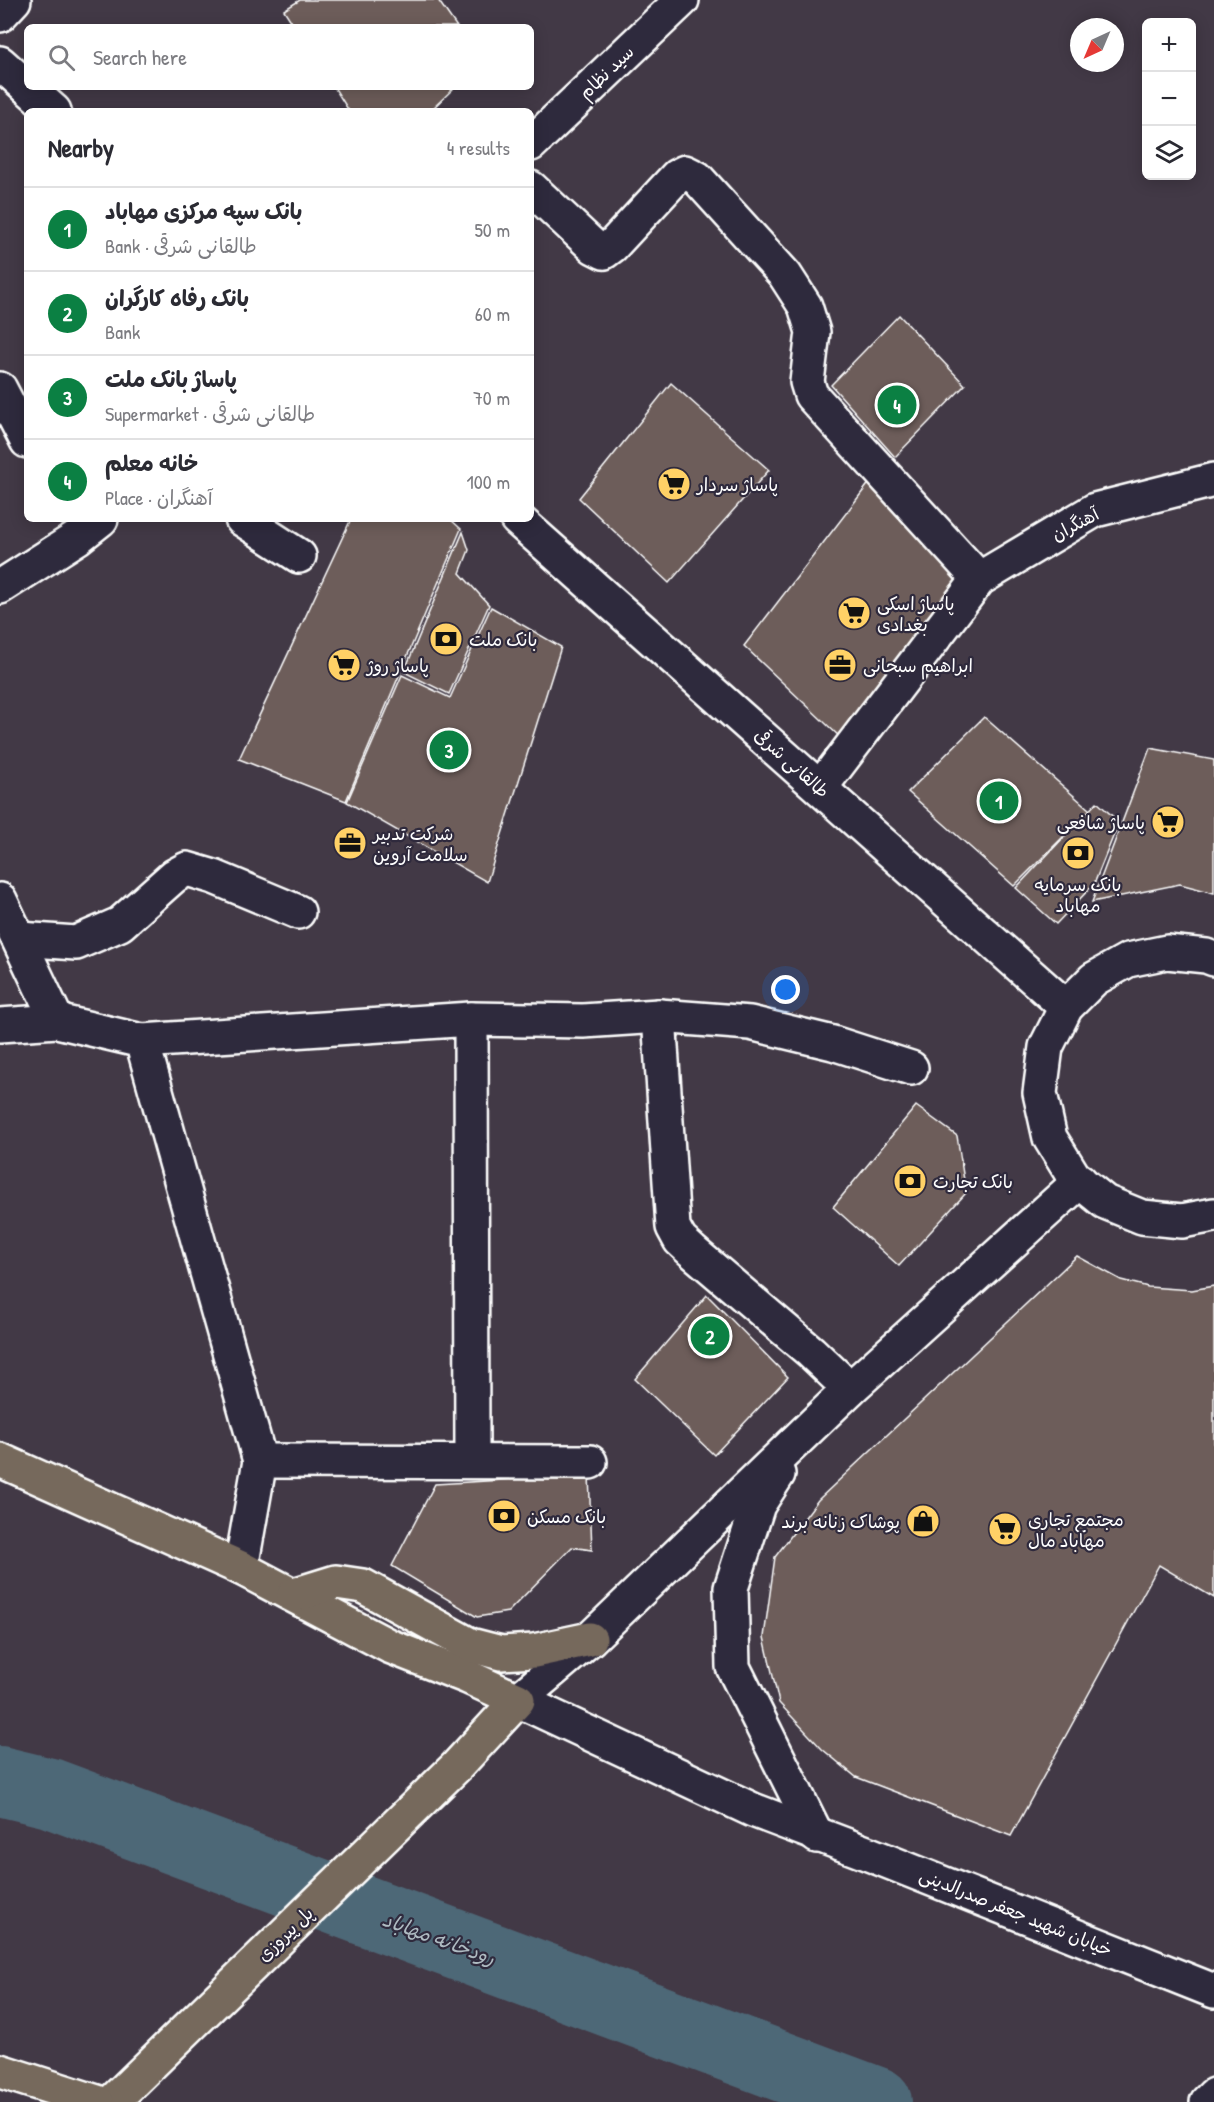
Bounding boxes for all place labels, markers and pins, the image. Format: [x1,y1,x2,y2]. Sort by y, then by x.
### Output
pin: 4 [878,382,916,428]
supermarket icon: پاساژ سردار [656,466,692,502]
place label: پاساژ سردار [695,472,778,497]
place label: پاساژ اسکی بغدادی [877,591,955,637]
supermarket icon: پاساژ اسکی بغدادی [836,595,872,631]
bank icon: بانک ملت [428,621,464,657]
place label: بانک ملت [469,627,538,652]
supermarket icon: پاساژ روژ [326,647,362,683]
office icon: ابراهیم سبحانی [822,647,858,683]
place label: پاساژ روژ [365,653,429,678]
place label: ابراهیم سبحانی [863,653,973,680]
pin: 3 [430,728,468,772]
pin: 1 [980,778,1018,824]
supermarket icon: پاساژ شافعی [1150,804,1186,840]
place label: پاساژ شافعی [1057,810,1145,835]
place label: شرکت تدبیر سلامت آروین [371,821,468,867]
office icon: شرکت تدبیر سلامت آروین [332,825,368,861]
bank icon: بانک سرمایه مهاباد [1060,835,1096,871]
place label: بانک سرمایه مهاباد [1034,872,1122,918]
bank icon: بانک تجارت [892,1163,928,1199]
place label: بانک تجارت [933,1169,1013,1194]
pin: 2 [690,1314,730,1358]
bank icon: بانک مسکن [486,1498,522,1534]
shop icon: پوشاک زنانه برند [905,1503,941,1539]
place label: بانک مسکن [527,1504,606,1529]
place label: مجتمع تجاری مهاباد مال [1028,1507,1124,1553]
place label: پوشاک زنانه برند [781,1509,900,1534]
supermarket icon: مجتمع تجاری مهاباد مال [987,1511,1023,1547]

